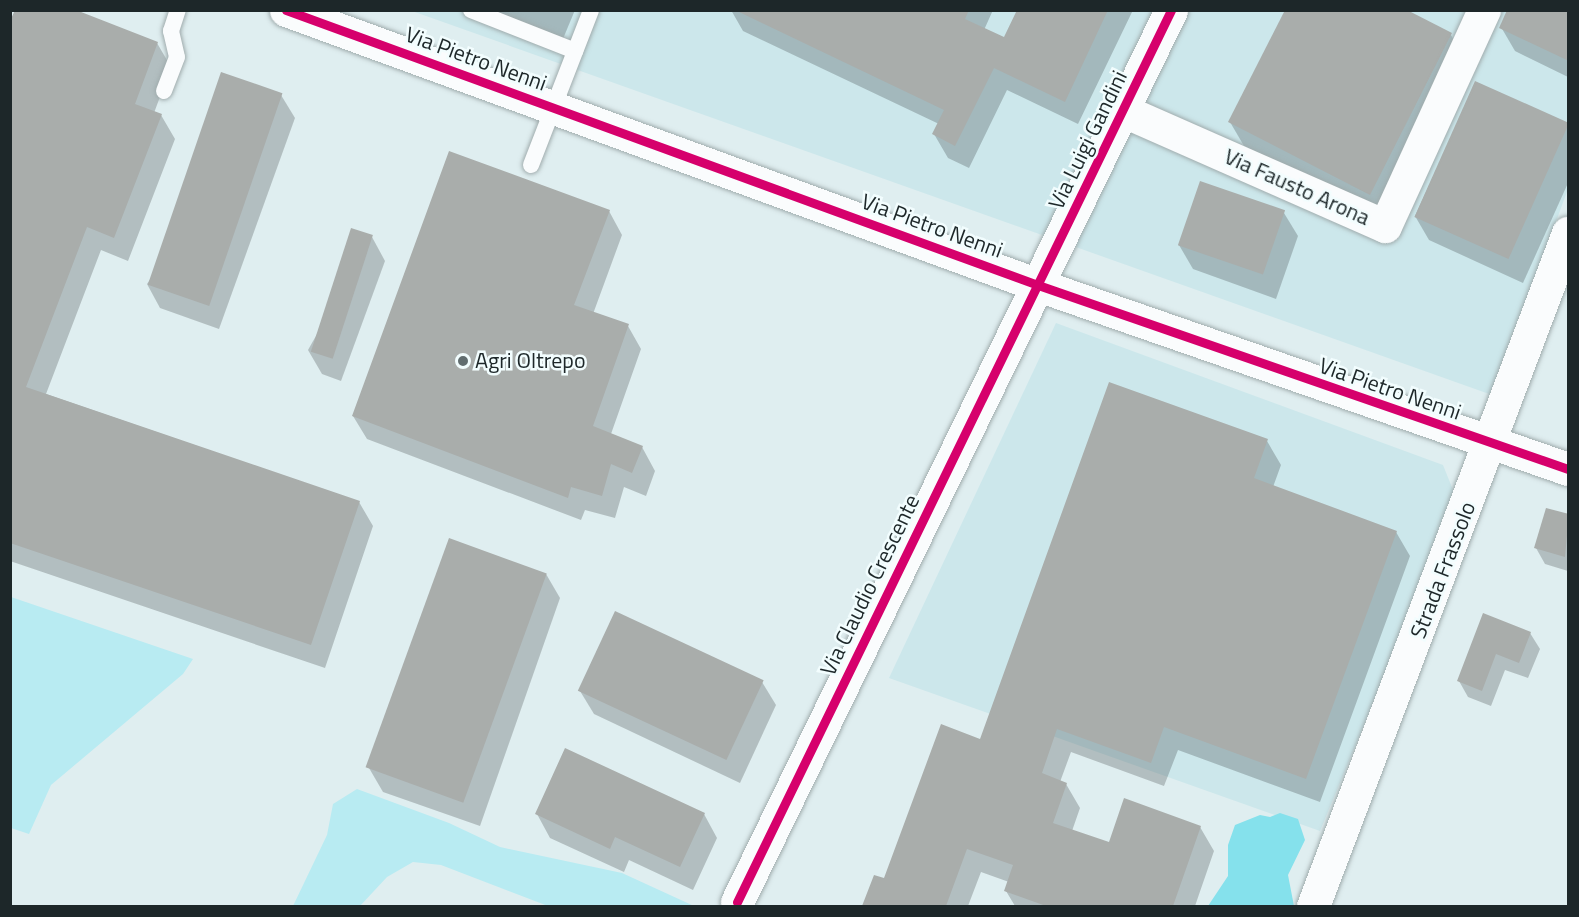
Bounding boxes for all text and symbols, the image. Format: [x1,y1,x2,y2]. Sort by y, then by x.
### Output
street label: Via Pietro Nenni [402,21,550,97]
street label: Via Luigi Gandini [1043,66,1133,214]
street label: Via Fausto Arona [1220,143,1374,231]
street label: Via Pietro Nenni [858,188,1006,264]
place label: Agri Oltrepo [475,348,586,374]
street label: Via Pietro Nenni [1316,352,1464,426]
marker: Agri Oltrepo [456,354,470,368]
street label: Via Claudio Crescente [815,490,925,680]
street label: Strada Frassolo [1405,498,1481,642]

